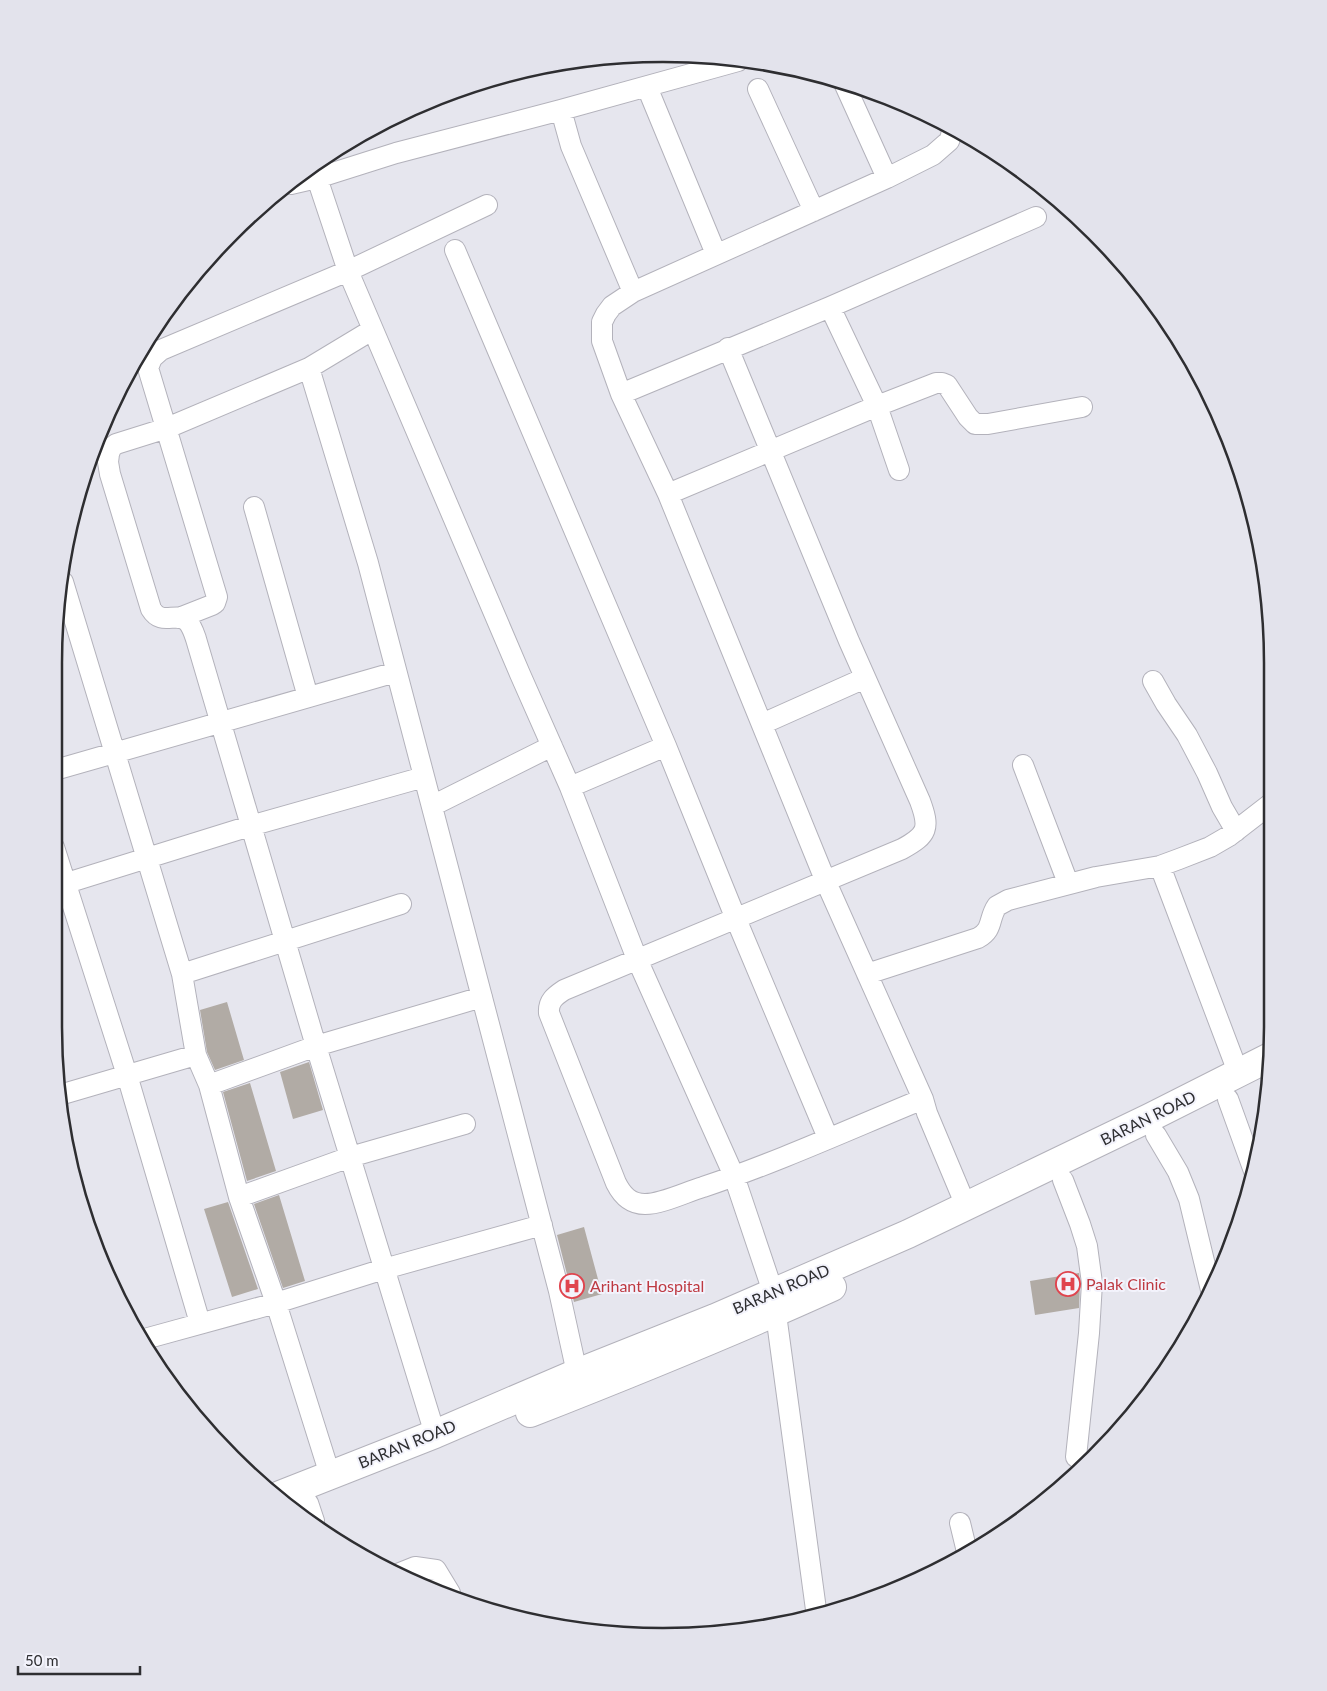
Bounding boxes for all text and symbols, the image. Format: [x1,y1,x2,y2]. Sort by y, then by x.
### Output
street label: BARAN ROAD [1097,1086,1199,1149]
street label: BARAN ROAD [729,1260,832,1318]
hospital icon: Palak Clinic [1055,1271,1081,1297]
hospital icon: Arihant Hospital [559,1273,585,1299]
place label: Palak Clinic [1086,1274,1166,1293]
place label: Arihant Hospital [590,1276,704,1295]
street label: BARAN ROAD [355,1415,458,1472]
scale bar [18,1644,140,1676]
text: 50 m [25,1651,59,1669]

